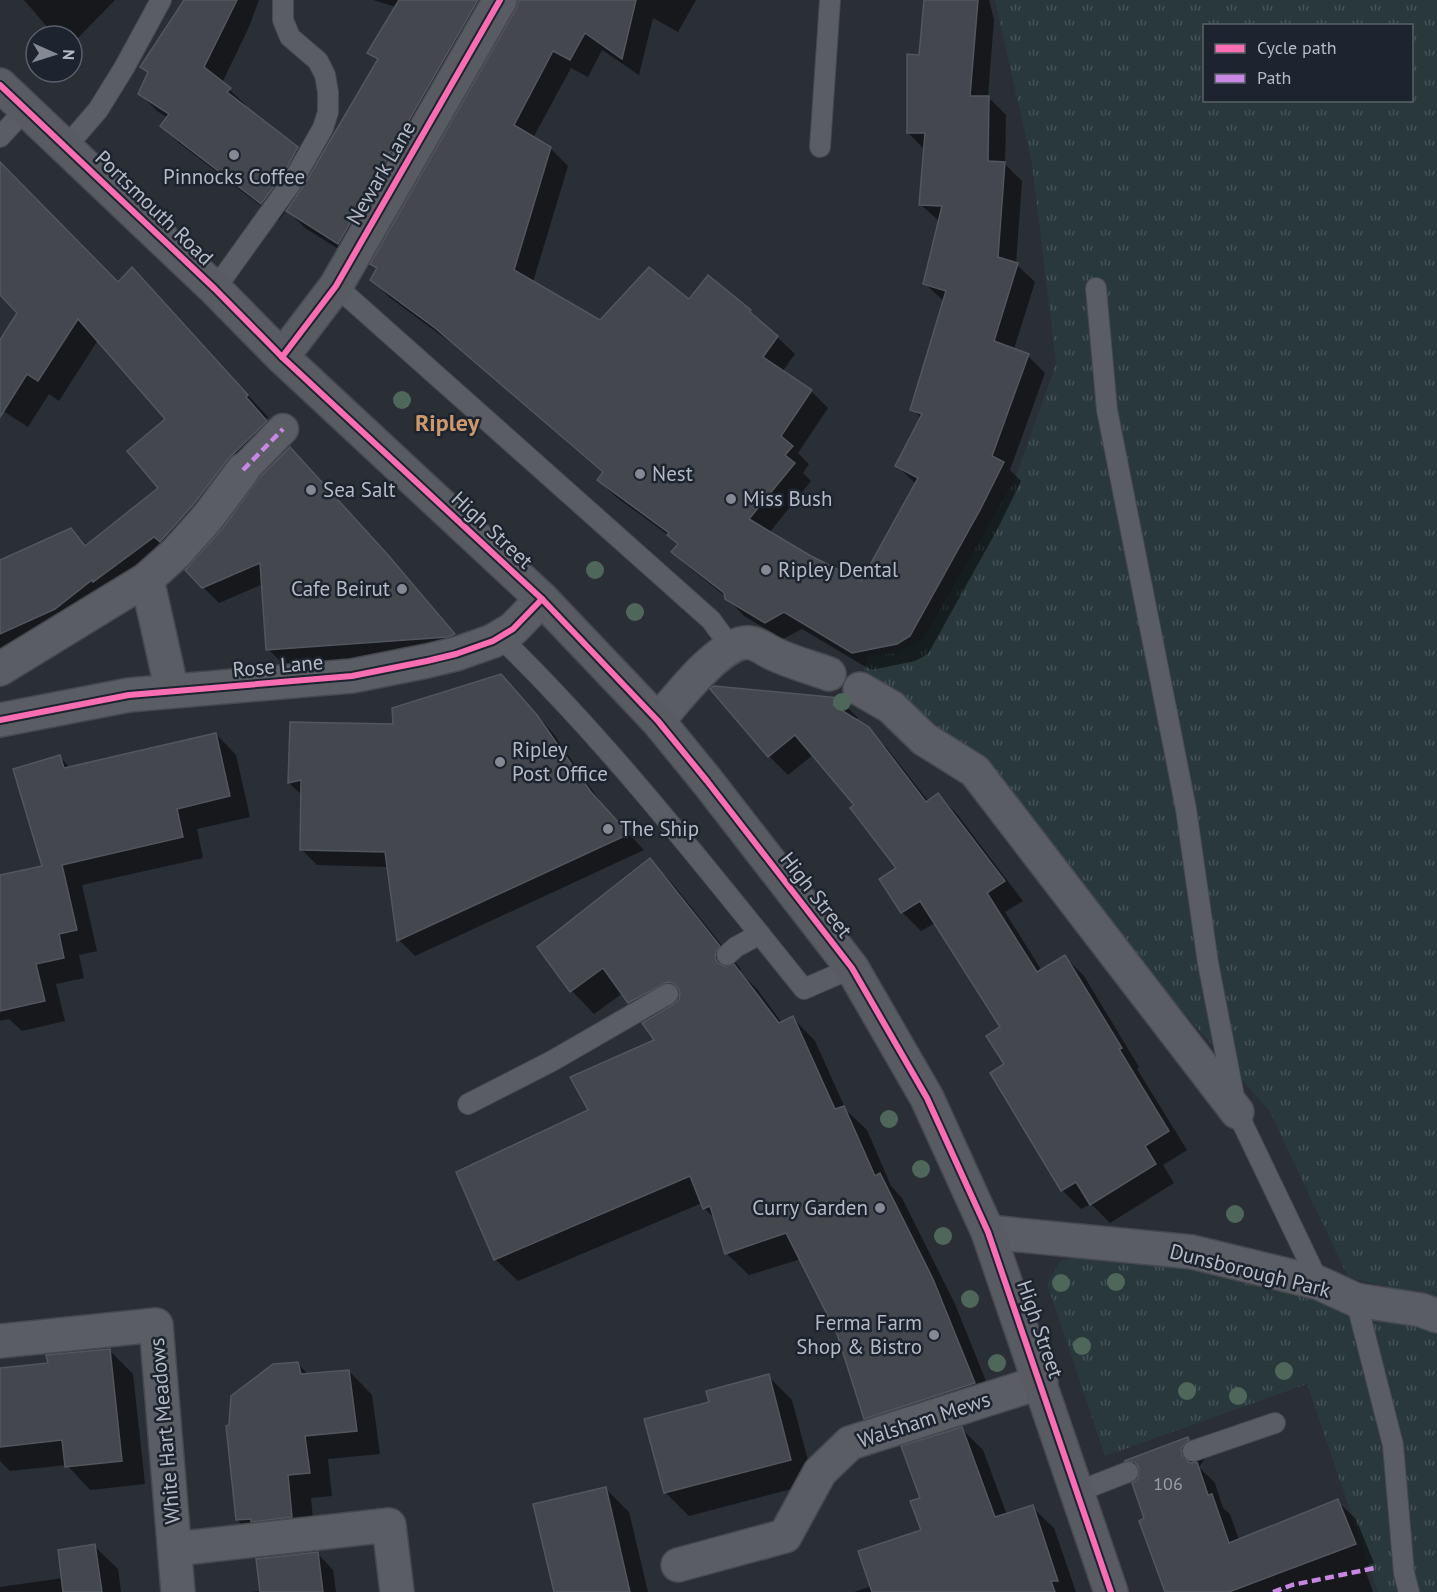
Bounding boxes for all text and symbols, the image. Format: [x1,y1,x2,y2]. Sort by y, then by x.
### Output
north arrow [24,24,84,84]
legend [1203,24,1413,102]
text: Cycle path [1257,36,1337,59]
text: N [59,49,79,61]
text: Path [1257,66,1291,89]
street label: Newark Lane [340,116,421,230]
street label: Portsmouth Road [89,144,219,271]
marker: Pinnocks Coffee [227,148,241,162]
place label: Pinnocks Coffee [163,163,305,190]
district label: Ripley [415,407,480,438]
place label: Nest [652,460,693,487]
marker: Nest [633,467,647,481]
place label: Sea Salt [323,476,396,503]
marker: Sea Salt [304,483,318,497]
street label: High Street [446,485,539,574]
place label: Miss Bush [743,485,832,512]
marker: Miss Bush [724,492,738,506]
place label: Ripley Dental [778,556,898,583]
marker: Ripley Dental [759,563,773,577]
place label: Cafe Beirut [291,575,390,602]
marker: Cafe Beirut [395,582,409,596]
street label: Rose Lane [232,648,324,683]
place label: Ripley Post Office [512,736,608,787]
marker: Ripley Post Office [493,755,507,769]
place label: The Ship [620,815,699,842]
marker: The Ship [601,822,615,836]
street label: High Street [774,846,858,943]
place label: Curry Garden [752,1194,868,1221]
marker: Curry Garden [873,1201,887,1215]
street label: Dunsborough Park [1167,1237,1333,1304]
street label: High Street [1011,1276,1070,1381]
place label: Ferma Farm Shop & Bistro [796,1309,922,1360]
marker: Ferma Farm Shop & Bistro [927,1328,941,1342]
street label: White Hart Meadows [143,1337,186,1525]
street label: Walsham Mews [854,1385,994,1454]
house number: 106 [1153,1472,1183,1495]

